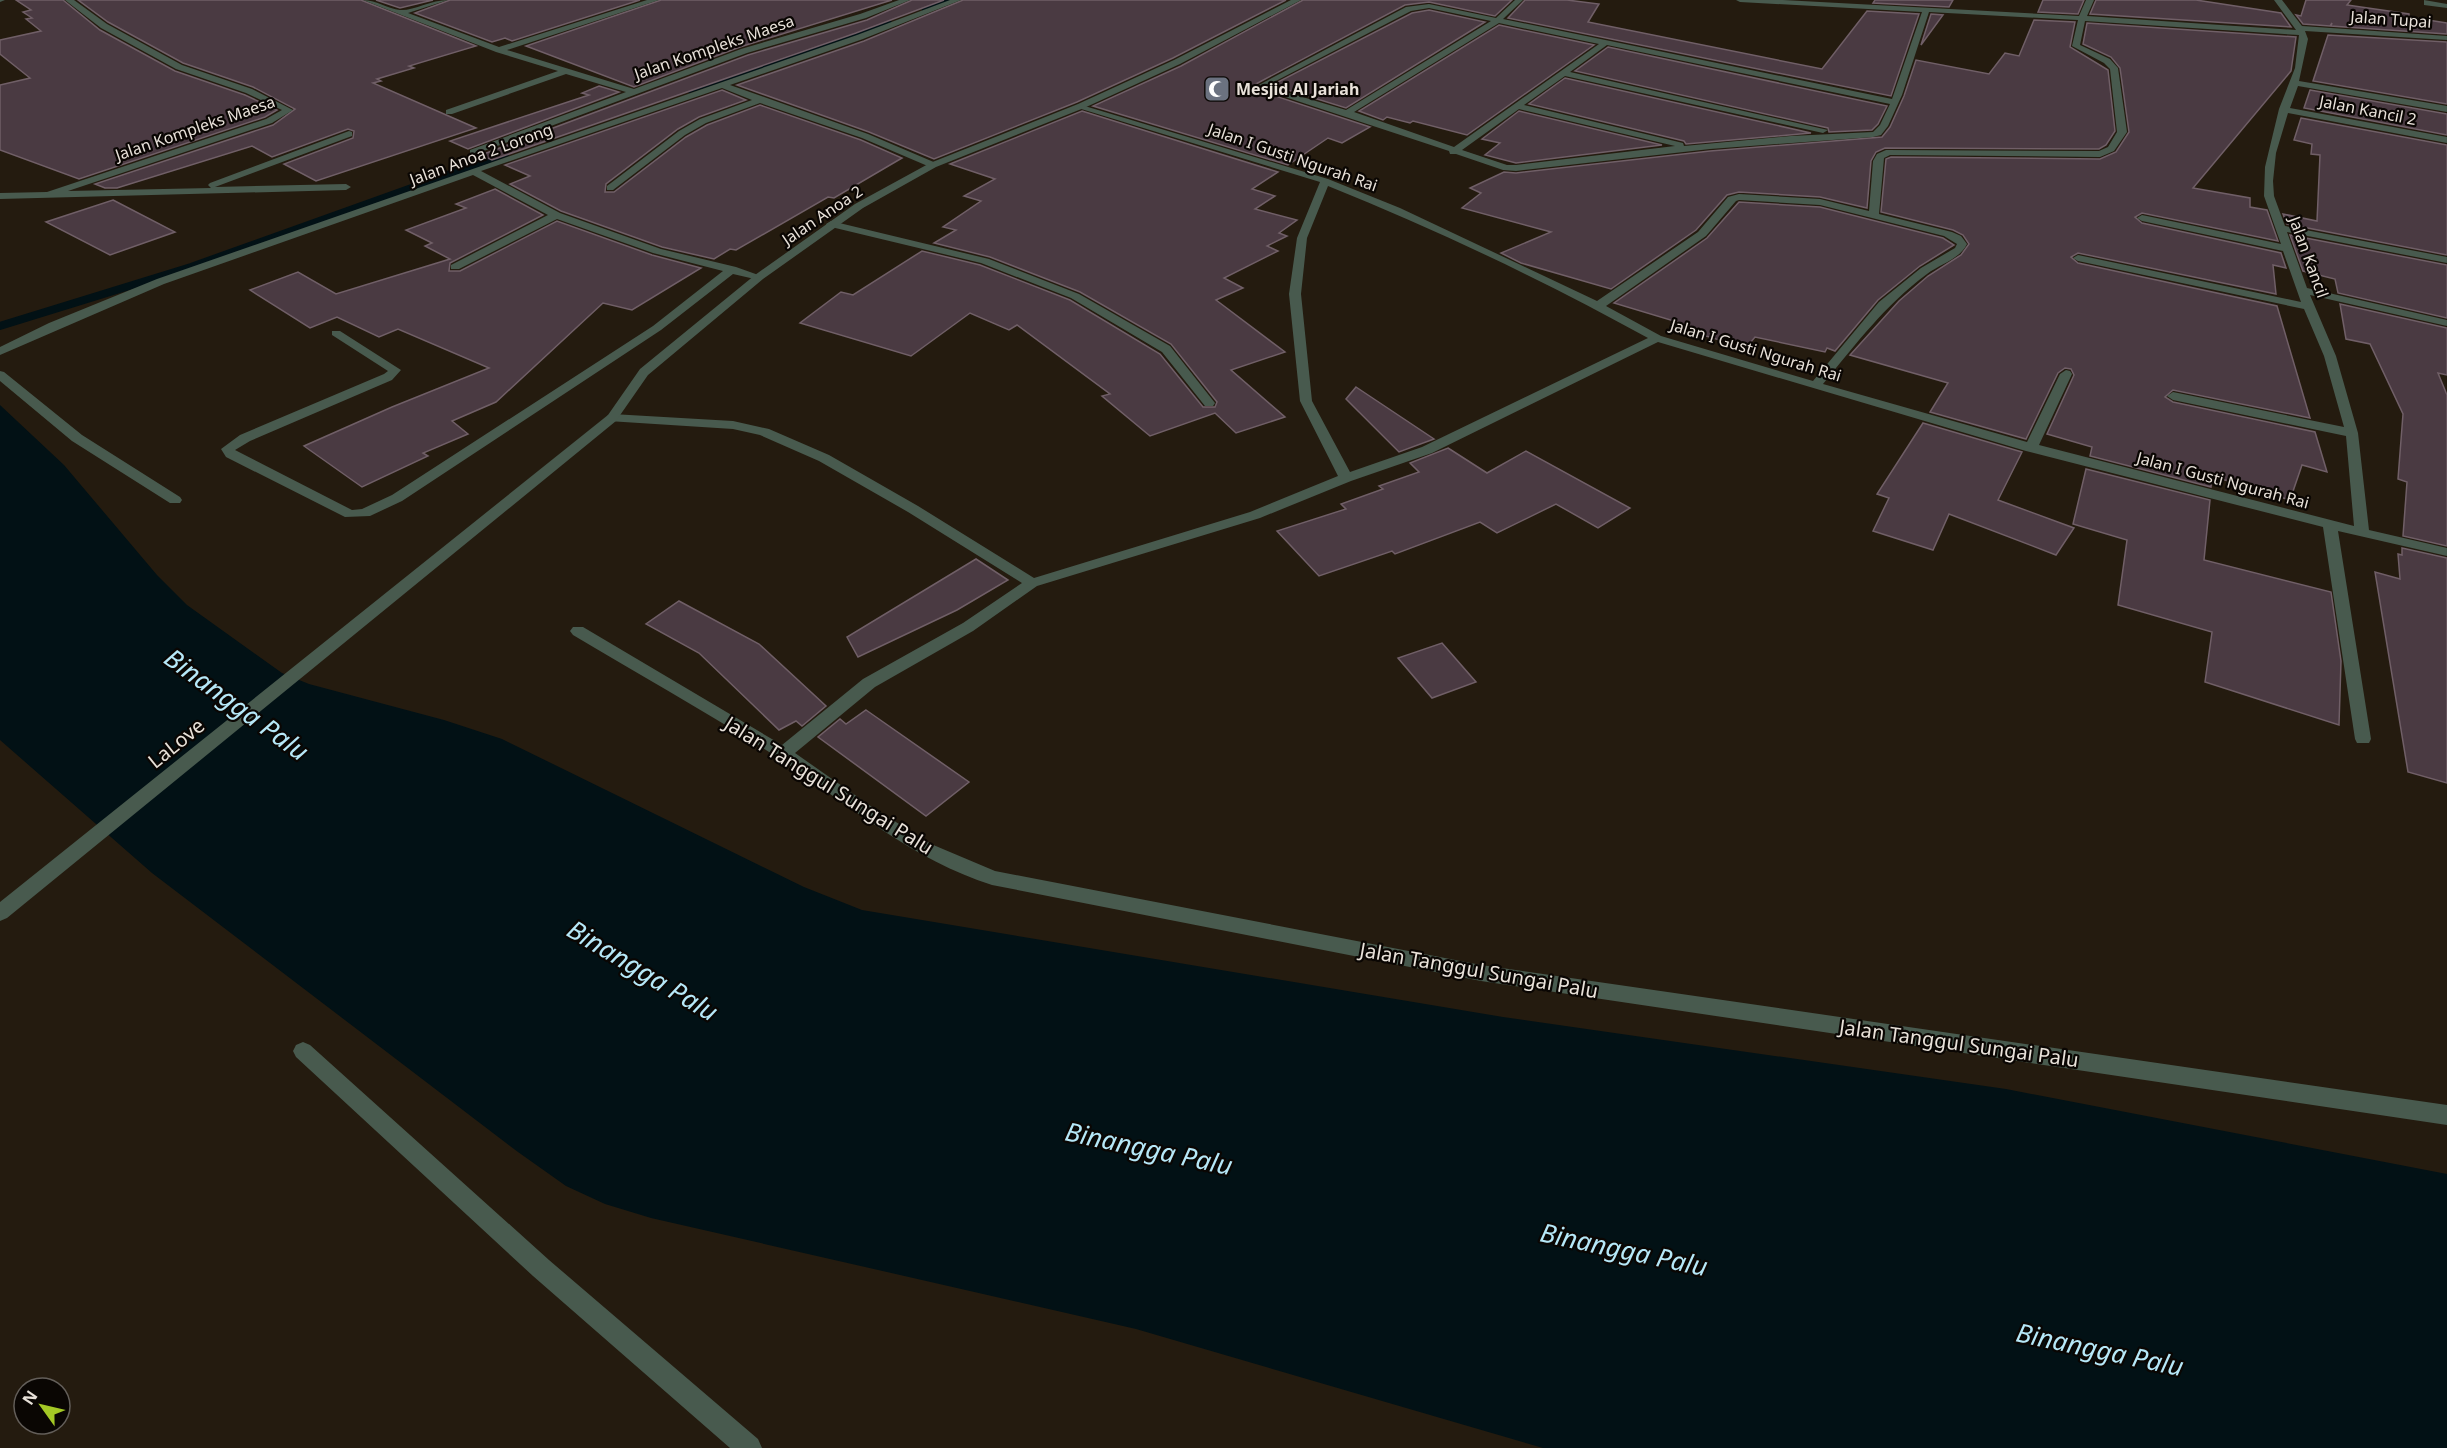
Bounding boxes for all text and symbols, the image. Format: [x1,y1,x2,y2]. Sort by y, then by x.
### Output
street label: Jalan Tupai [2348,5,2432,33]
street label: Jalan Kompleks Maesa [629,9,797,85]
mosque icon: Mesjid Al Jariah [1202,74,1232,104]
place label: Mesjid Al Jariah [1236,78,1359,100]
street label: Jalan Kancil 2 [2316,89,2418,130]
street label: Jalan Kompleks Maesa [110,90,278,166]
street label: Jalan I Gusti Ngurah Rai [1204,117,1381,196]
street label: Jalan Anoa 2 Lorong [405,118,555,191]
street label: Jalan Anoa 2 [776,180,867,251]
street label: Jalan Kancil [2283,211,2334,301]
street label: Jalan I Gusti Ngurah Rai [1666,313,1844,386]
street label: Jalan I Gusti Ngurah Rai [2132,446,2312,514]
water label: Binangga Palu [158,639,316,769]
street label: Jalan Tanggul Sungai Palu [718,709,939,860]
street label: LaLove [142,712,210,774]
water label: Binangga Palu [561,911,725,1029]
street label: Jalan Tanggul Sungai Palu [1356,935,1600,1004]
street label: Jalan Tanggul Sungai Palu [1836,1013,2080,1073]
water label: Binangga Palu [1062,1113,1236,1183]
water label: Binangga Palu [1537,1214,1711,1284]
water label: Binangga Palu [2013,1314,2187,1384]
north arrow [12,1376,72,1436]
text: N [17,1386,42,1409]

